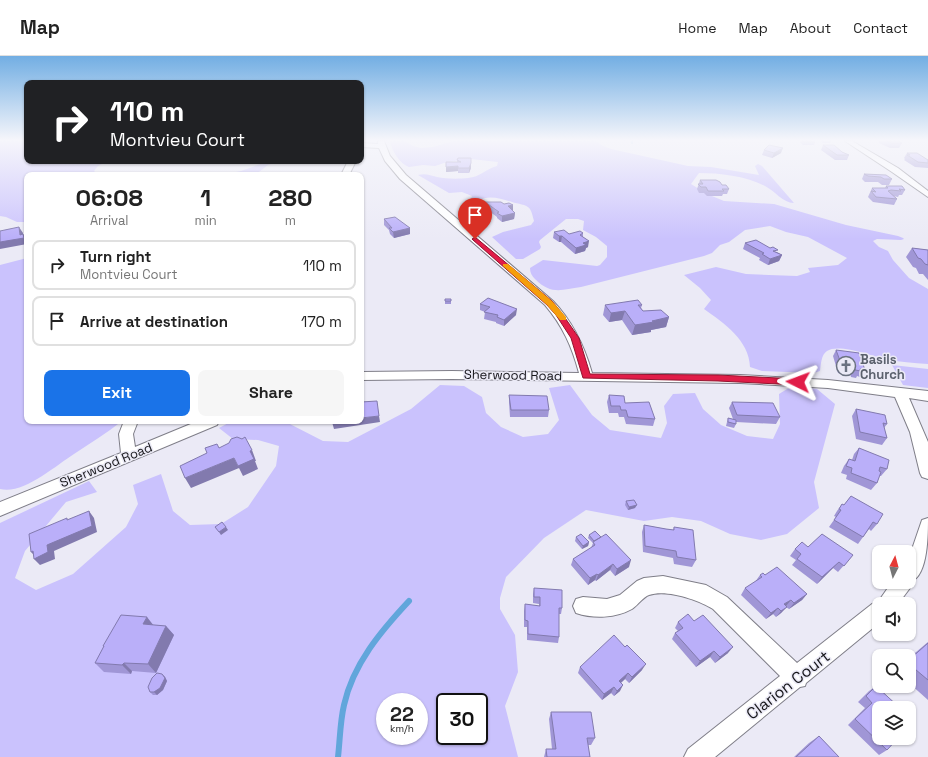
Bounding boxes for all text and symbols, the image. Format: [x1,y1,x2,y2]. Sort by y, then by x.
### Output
text: Map [20,15,60,40]
text: Home [678,19,716,37]
text: Map [738,19,768,37]
text: About [790,19,831,37]
text: Contact [853,19,908,37]
text: 110 m [110,93,184,129]
icon: right [44,96,96,148]
text: Montvieu Court [110,128,245,151]
text: 06:08 [75,182,143,213]
text: 1 [200,182,211,213]
text: 280 [268,182,313,213]
pin [458,198,492,239]
icon: arrive [464,204,486,226]
text: Arrival [90,212,129,229]
text: min [194,212,217,229]
text: m [285,212,296,229]
text: Turn right [80,247,151,266]
icon: right [46,254,68,276]
text: 110 m [303,256,342,275]
text: Montvieu Court [80,266,177,283]
icon: arrive [46,310,68,332]
text: Arrive at destination [80,312,228,331]
text: 170 m [301,312,342,331]
place label: Basils Church [860,351,905,383]
church icon: Basils Church [835,355,857,377]
position arrow [777,361,819,403]
street label: Sherwood Road [464,366,562,384]
button: Exit [44,370,190,416]
button: Share [198,370,344,416]
street label: Sherwood Road [57,439,155,491]
north arrow [872,545,916,589]
map controls [872,545,916,745]
button: sound [872,597,916,641]
street label: Clarion Court [742,646,834,724]
button: search [872,649,916,693]
speed limit sign: 30 [436,693,488,745]
text: 22 [390,701,414,727]
button: layers [872,701,916,745]
text: km/h [390,722,414,735]

